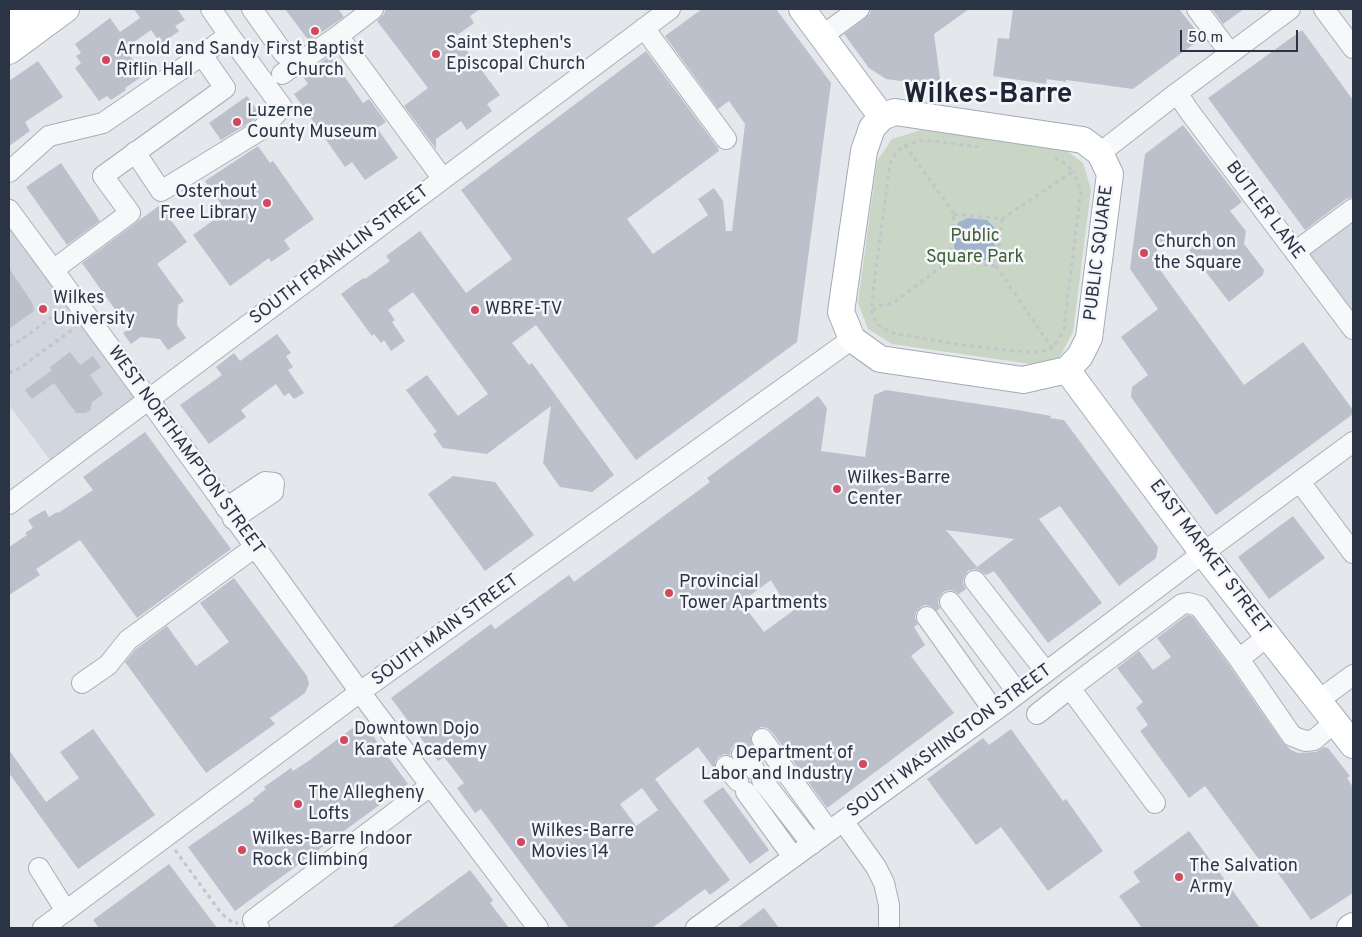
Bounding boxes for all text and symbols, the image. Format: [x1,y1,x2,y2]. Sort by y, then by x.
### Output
scale bar [1182,20,1300,52]
marker: First Baptist Church [309,25,321,37]
text: 50 m [1188,29,1223,48]
place label: Saint Stephen's Episcopal Church [446,33,585,76]
place label: Arnold and Sandy Riflin Hall [116,39,260,82]
place label: First Baptist Church [266,39,364,82]
marker: Saint Stephen's Episcopal Church [430,48,442,60]
marker: Arnold and Sandy Riflin Hall [100,54,112,66]
district label: Wilkes-Barre [904,79,1072,113]
place label: Luzerne County Museum [247,101,377,144]
marker: Luzerne County Museum [231,116,243,128]
street label: BUTLER LANE [1220,158,1308,264]
place label: Osterhout Free Library [160,182,257,224]
street label: SOUTH FRANKLIN STREET [246,182,434,330]
street label: PUBLIC SQUARE [1081,184,1119,322]
marker: Osterhout Free Library [261,197,273,209]
park label: Public Square Park [926,226,1024,268]
place label: Church on the Square [1154,232,1242,274]
marker: Church on the Square [1138,247,1150,259]
place label: Wilkes University [53,288,135,330]
place label: WBRE-TV [485,299,562,321]
marker: Wilkes University [37,303,49,315]
marker: WBRE-TV [469,304,481,316]
street label: WEST NORTHAMPTON STREET [102,342,268,560]
place label: Wilkes-Barre Center [847,468,950,510]
street label: EAST MARKET STREET [1144,476,1274,640]
marker: Wilkes-Barre Center [831,483,843,495]
street label: SOUTH MAIN STREET [368,570,524,692]
place label: Provincial Tower Apartments [679,572,828,614]
marker: Provincial Tower Apartments [663,587,675,599]
street label: SOUTH WASHINGTON STREET [844,661,1056,823]
place label: Downtown Dojo Karate Academy [354,719,487,762]
marker: Downtown Dojo Karate Academy [338,734,350,746]
place label: Department of Labor and Industry [701,743,853,786]
marker: Department of Labor and Industry [857,758,869,770]
place label: The Allegheny Lofts [308,783,424,826]
marker: The Allegheny Lofts [292,798,304,810]
place label: Wilkes-Barre Movies 14 [531,821,634,864]
place label: Wilkes-Barre Indoor Rock Climbing [252,829,412,872]
marker: Wilkes-Barre Movies 14 [515,836,527,848]
marker: Wilkes-Barre Indoor Rock Climbing [236,844,248,856]
place label: The Salvation Army [1189,856,1298,899]
marker: The Salvation Army [1173,871,1185,883]

